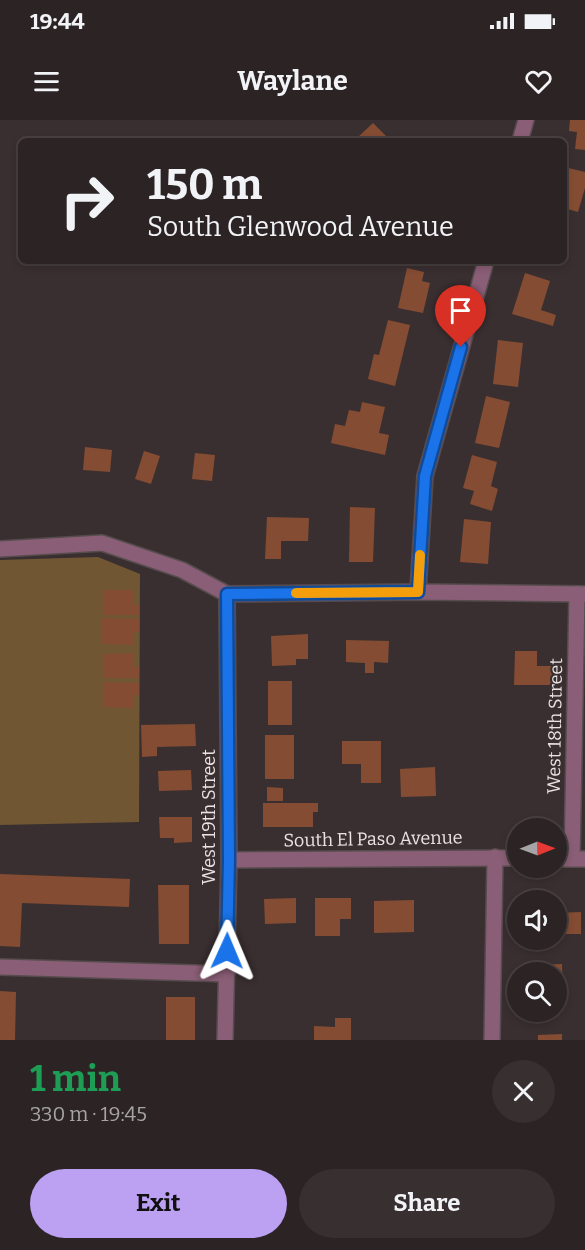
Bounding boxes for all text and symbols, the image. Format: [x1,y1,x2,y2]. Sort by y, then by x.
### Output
text: 19:44 [30,8,85,35]
icon: menu [30,65,63,98]
text: Waylane [237,65,348,97]
icon: heart [522,65,555,98]
text: 150 m [147,160,262,210]
icon: right [48,162,126,240]
text: South Glenwood Avenue [147,211,454,243]
pin [435,285,486,347]
icon: arrive [444,294,477,327]
street label: West 18th Street [543,658,567,794]
street label: West 19th Street [198,749,220,885]
north arrow [507,818,567,878]
map controls [507,818,567,1022]
street label: South El Paso Avenue [283,826,463,852]
button: sound [507,890,567,950]
position arrow [195,919,259,983]
button: search [507,962,567,1022]
text: 1 min [30,1057,121,1101]
button: close [492,1060,555,1123]
text: 330 m · 19:45 [30,1102,147,1126]
button: Exit [30,1169,287,1238]
button: Share [299,1169,555,1238]

